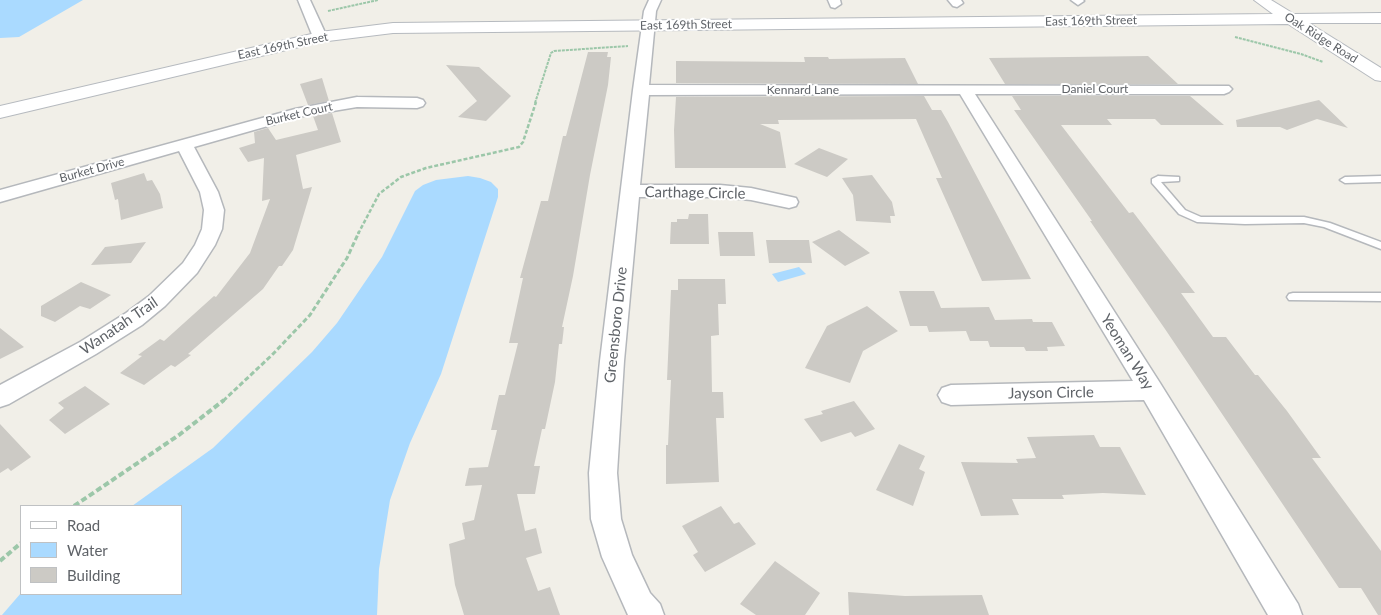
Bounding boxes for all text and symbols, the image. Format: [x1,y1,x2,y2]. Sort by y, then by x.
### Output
street label: Oak Ridge Road [1282,10,1360,66]
street label: East 169th Street [1045,13,1137,29]
street label: East 169th Street [640,17,732,33]
street label: East 169th Street [237,29,329,63]
street label: Daniel Court [1062,82,1128,96]
street label: Kennard Lane [767,83,839,97]
street label: Burket Court [264,99,334,129]
street label: Burket Drive [58,154,126,186]
street label: Carthage Circle [644,183,746,203]
street label: Greensboro Drive [601,266,631,384]
street label: Wanatah Trail [77,293,161,359]
street label: Yeoman Way [1097,311,1157,393]
street label: Jayson Circle [1008,383,1094,403]
legend [20,505,182,595]
text: Road [67,516,100,534]
text: Water [67,541,108,559]
text: Building [67,566,120,584]

